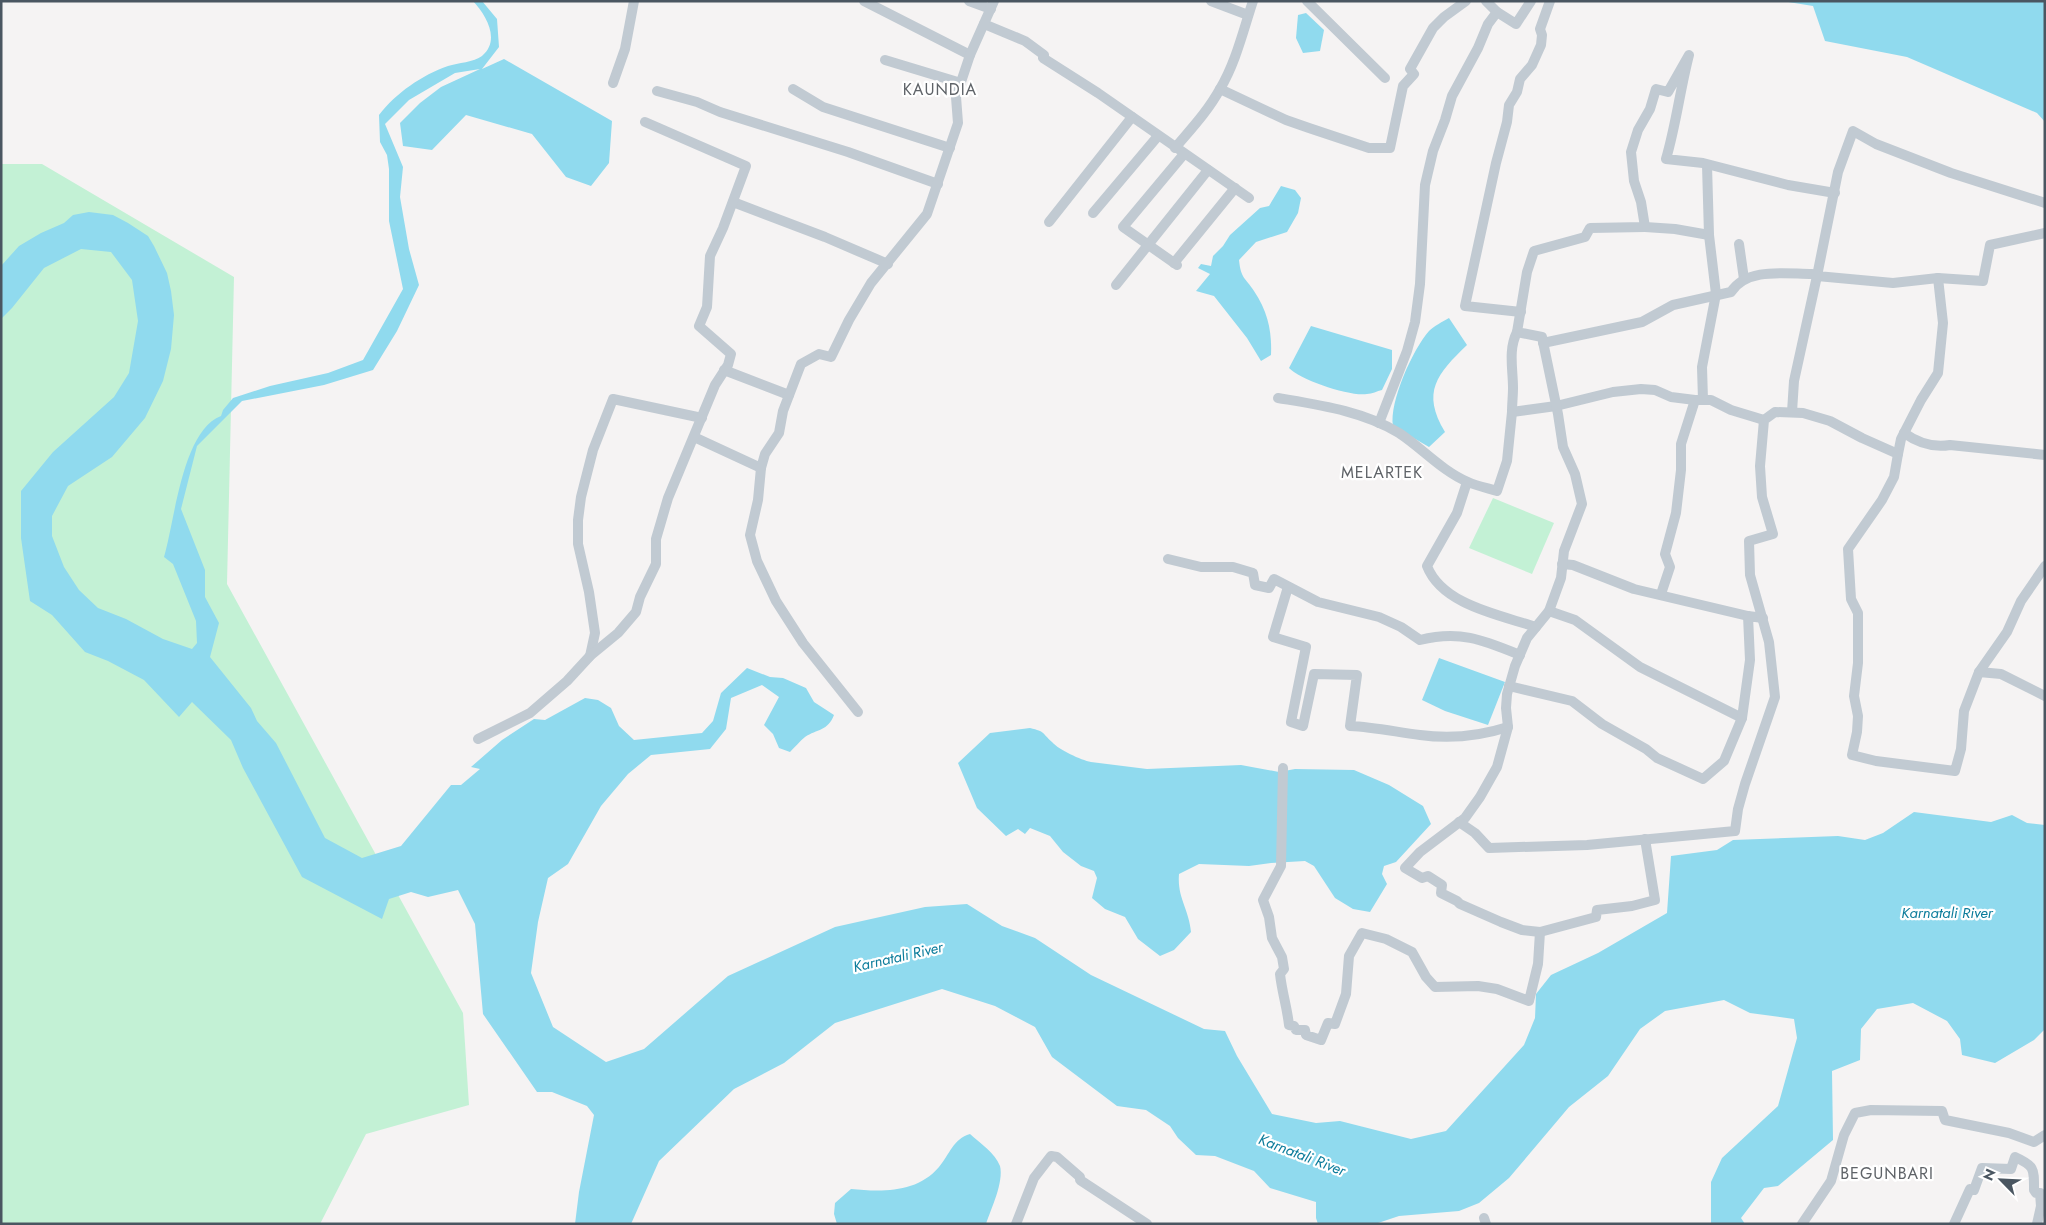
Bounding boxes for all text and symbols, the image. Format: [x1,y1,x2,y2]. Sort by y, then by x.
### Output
district label: KAUNDIA [903,78,977,101]
district label: MELARTEK [1341,461,1423,484]
water label: Karnatali River [1901,902,1994,924]
water label: Karnatali River [851,936,946,978]
water label: Karnatali River [1255,1128,1350,1182]
north arrow [1976,1155,2026,1205]
district label: BEGUNBARI [1840,1162,1934,1185]
text: N [1978,1166,2001,1184]

